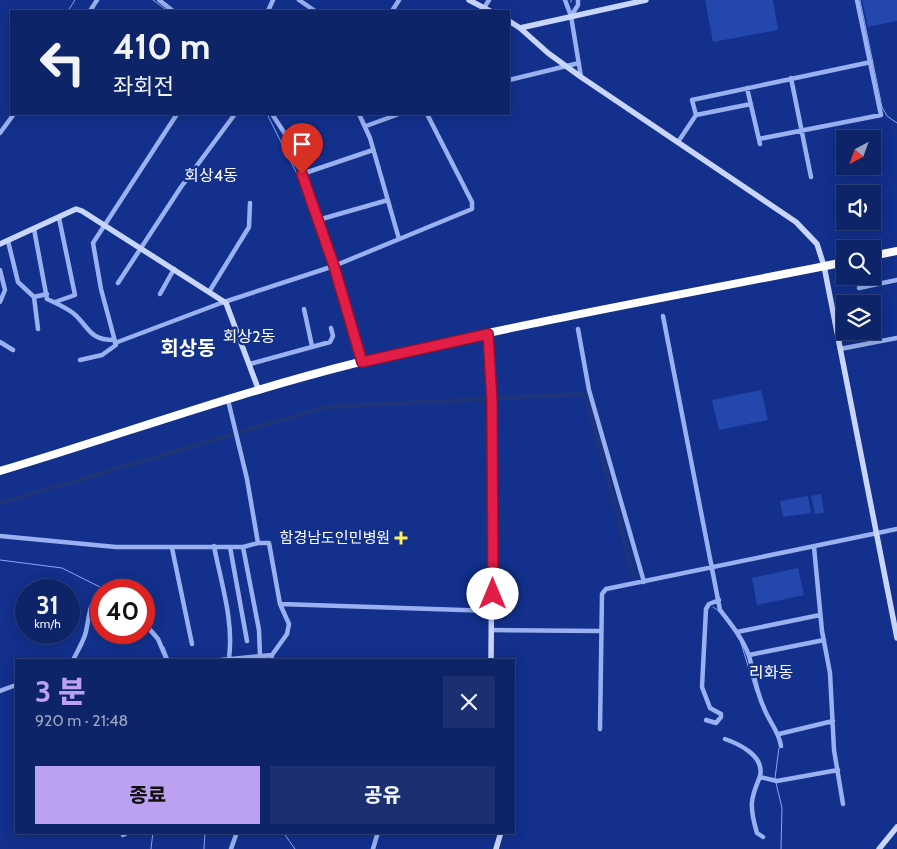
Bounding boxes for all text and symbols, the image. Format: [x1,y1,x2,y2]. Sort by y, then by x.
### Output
text: 410 m [113,25,210,68]
icon: left [30,30,95,95]
text: 좌회전 [113,73,174,100]
pin [281,123,323,174]
icon: arrive [288,130,316,158]
north arrow [836,130,881,175]
map controls [836,130,881,340]
district label: 회상4동 [184,166,238,185]
button: sound [836,185,881,230]
button: search [836,240,881,285]
button: layers [836,295,881,340]
district label: 회상2동 [223,327,276,346]
district label: 회상동 [160,336,216,360]
place label: 함경남도인민병원 [280,529,390,547]
marker: 함경남도인민병원 [394,531,408,545]
position arrow [466,567,518,619]
speed limit sign: 40 [90,579,155,644]
text: 31 [36,590,59,620]
text: km/h [34,616,61,631]
district label: 리화동 [749,663,793,682]
text: 3 분 [35,673,86,710]
button: close [443,676,495,728]
text: 920 m · 21:48 [35,711,128,730]
button: 종료 [35,766,260,824]
button: 공유 [270,766,495,824]

